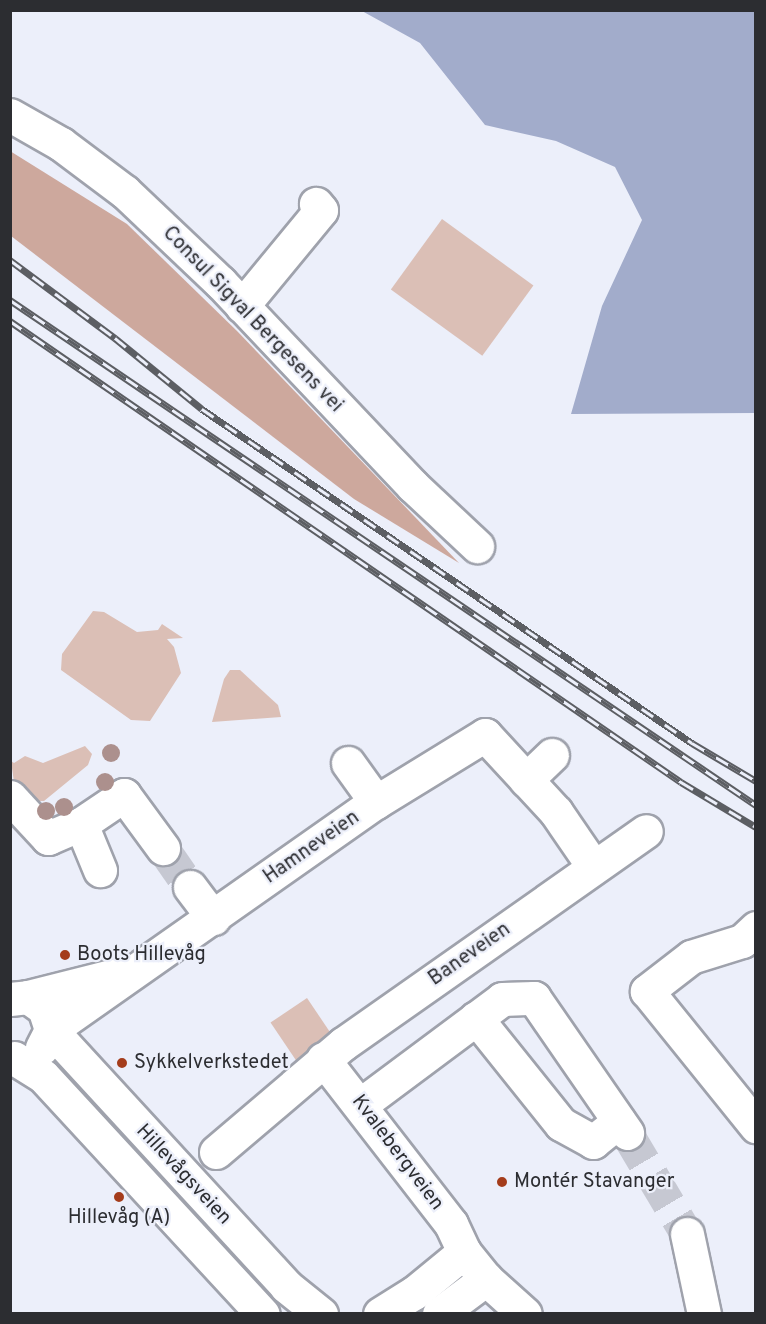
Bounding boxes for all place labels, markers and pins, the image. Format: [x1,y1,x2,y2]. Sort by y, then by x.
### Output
place label: Boots Hillevåg [77,943,206,967]
marker: Boots Hillevåg [58,948,72,962]
place label: Sykkelverkstedet [134,1051,289,1075]
marker: Sykkelverkstedet [115,1056,129,1070]
place label: Montér Stavanger [514,1170,674,1194]
marker: Montér Stavanger [495,1175,509,1189]
marker: Hillevåg (A) [112,1190,126,1204]
place label: Hillevåg (A) [68,1206,170,1230]

